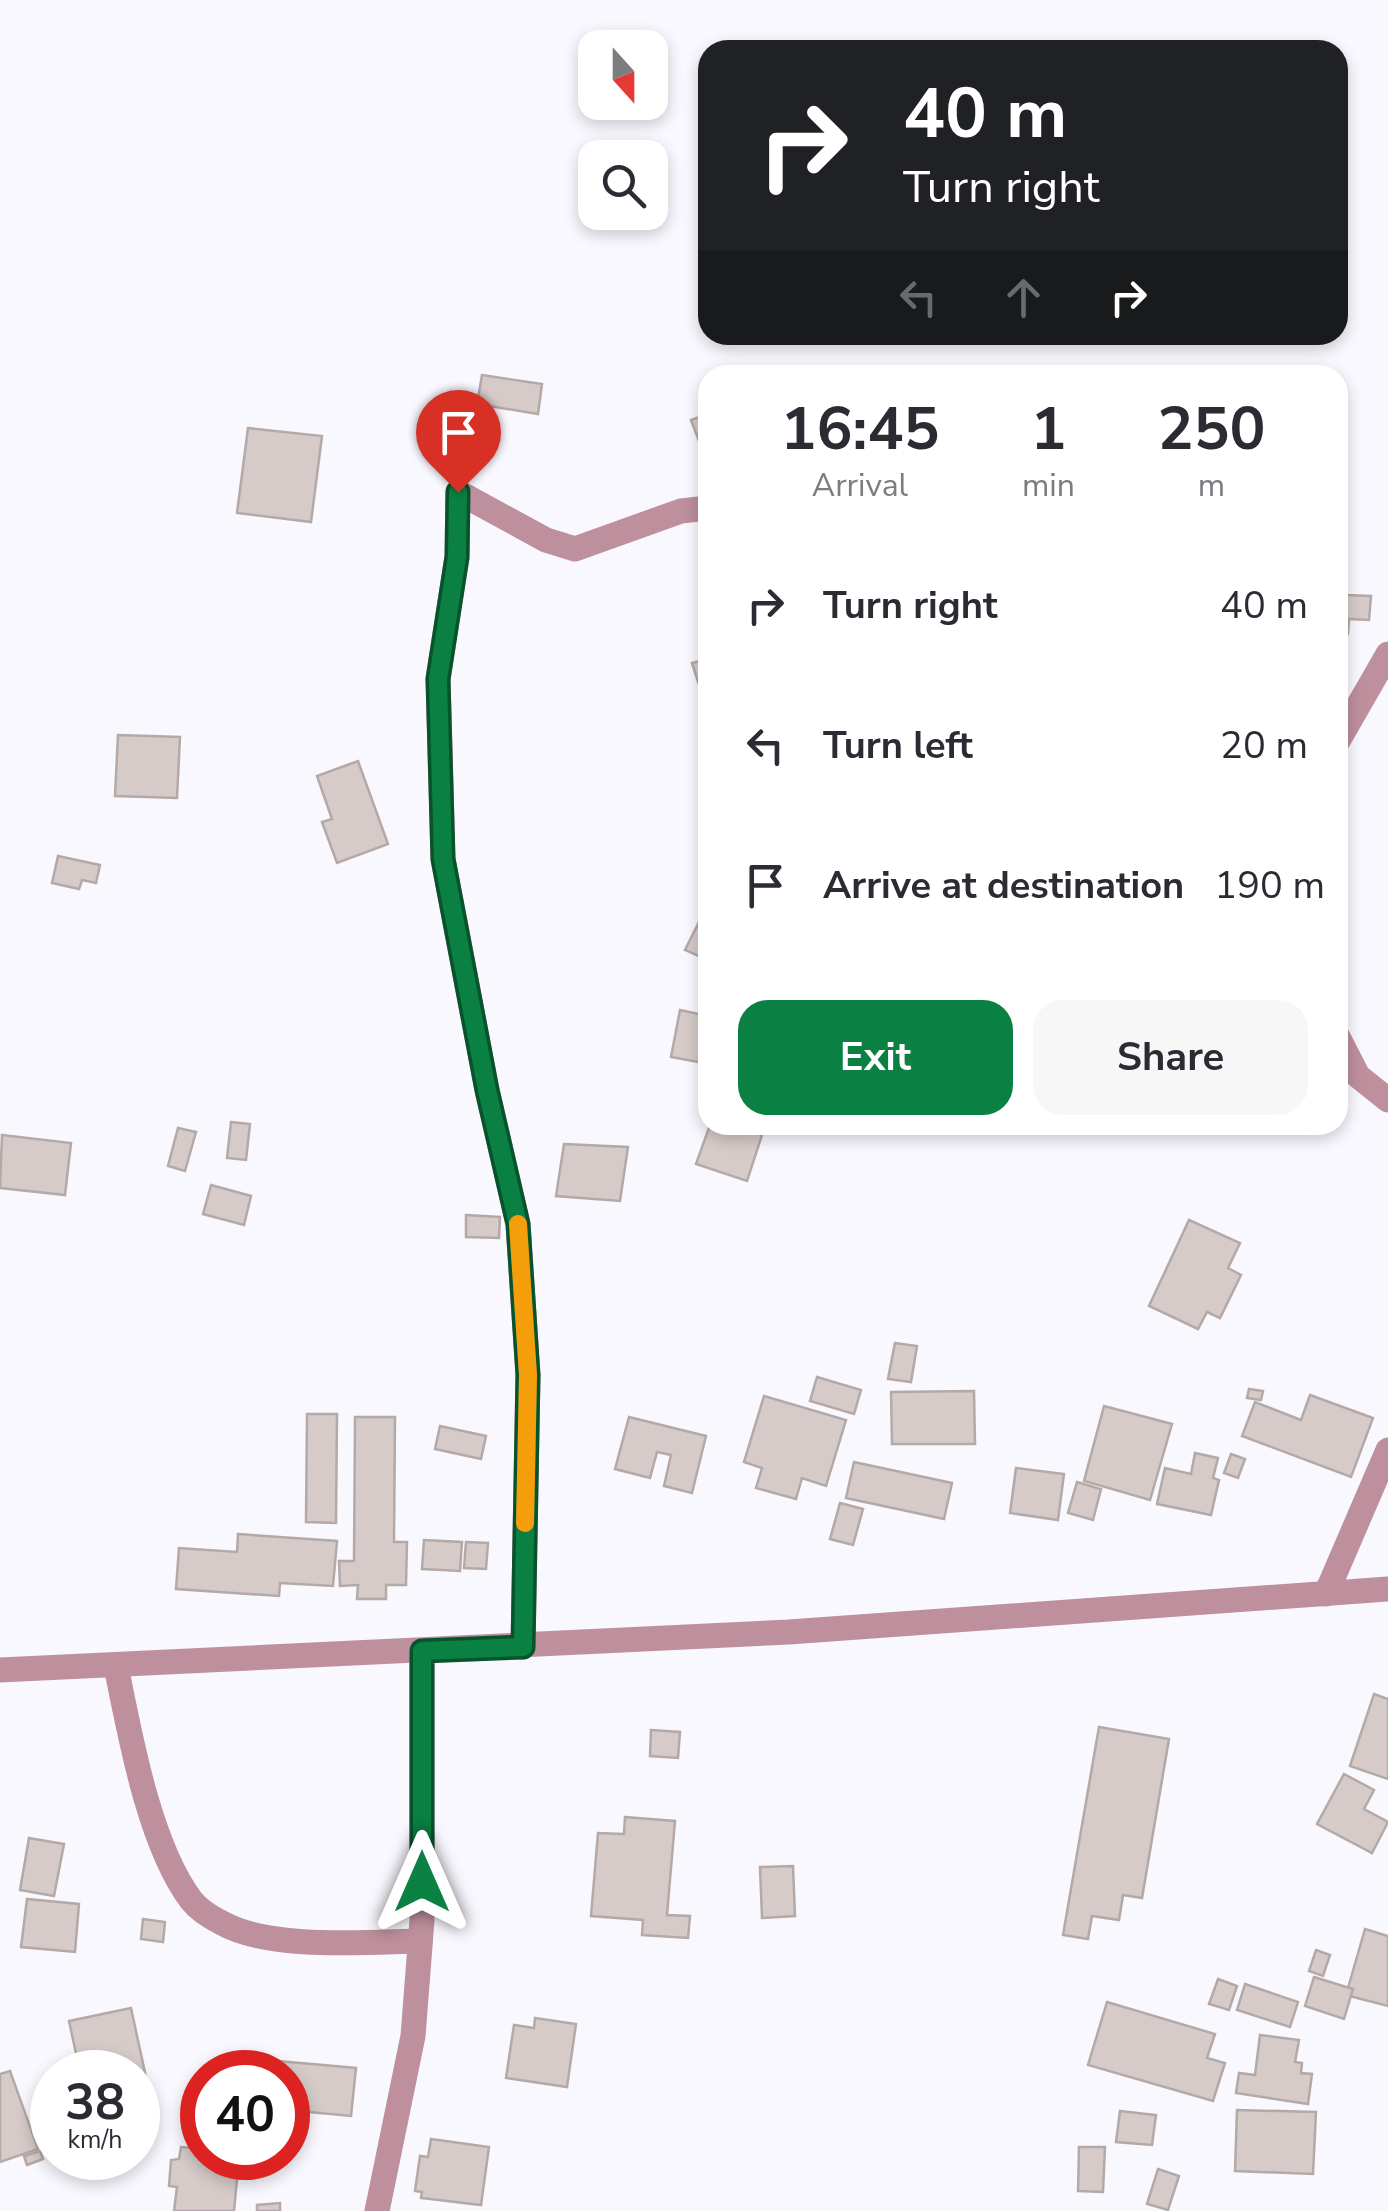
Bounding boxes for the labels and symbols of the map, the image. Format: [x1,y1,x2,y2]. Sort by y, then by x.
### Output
north arrow [578,30,668,120]
pin [416,390,501,493]
position arrow [370,1830,474,1934]
speed limit sign: 40 [180,2050,310,2180]

